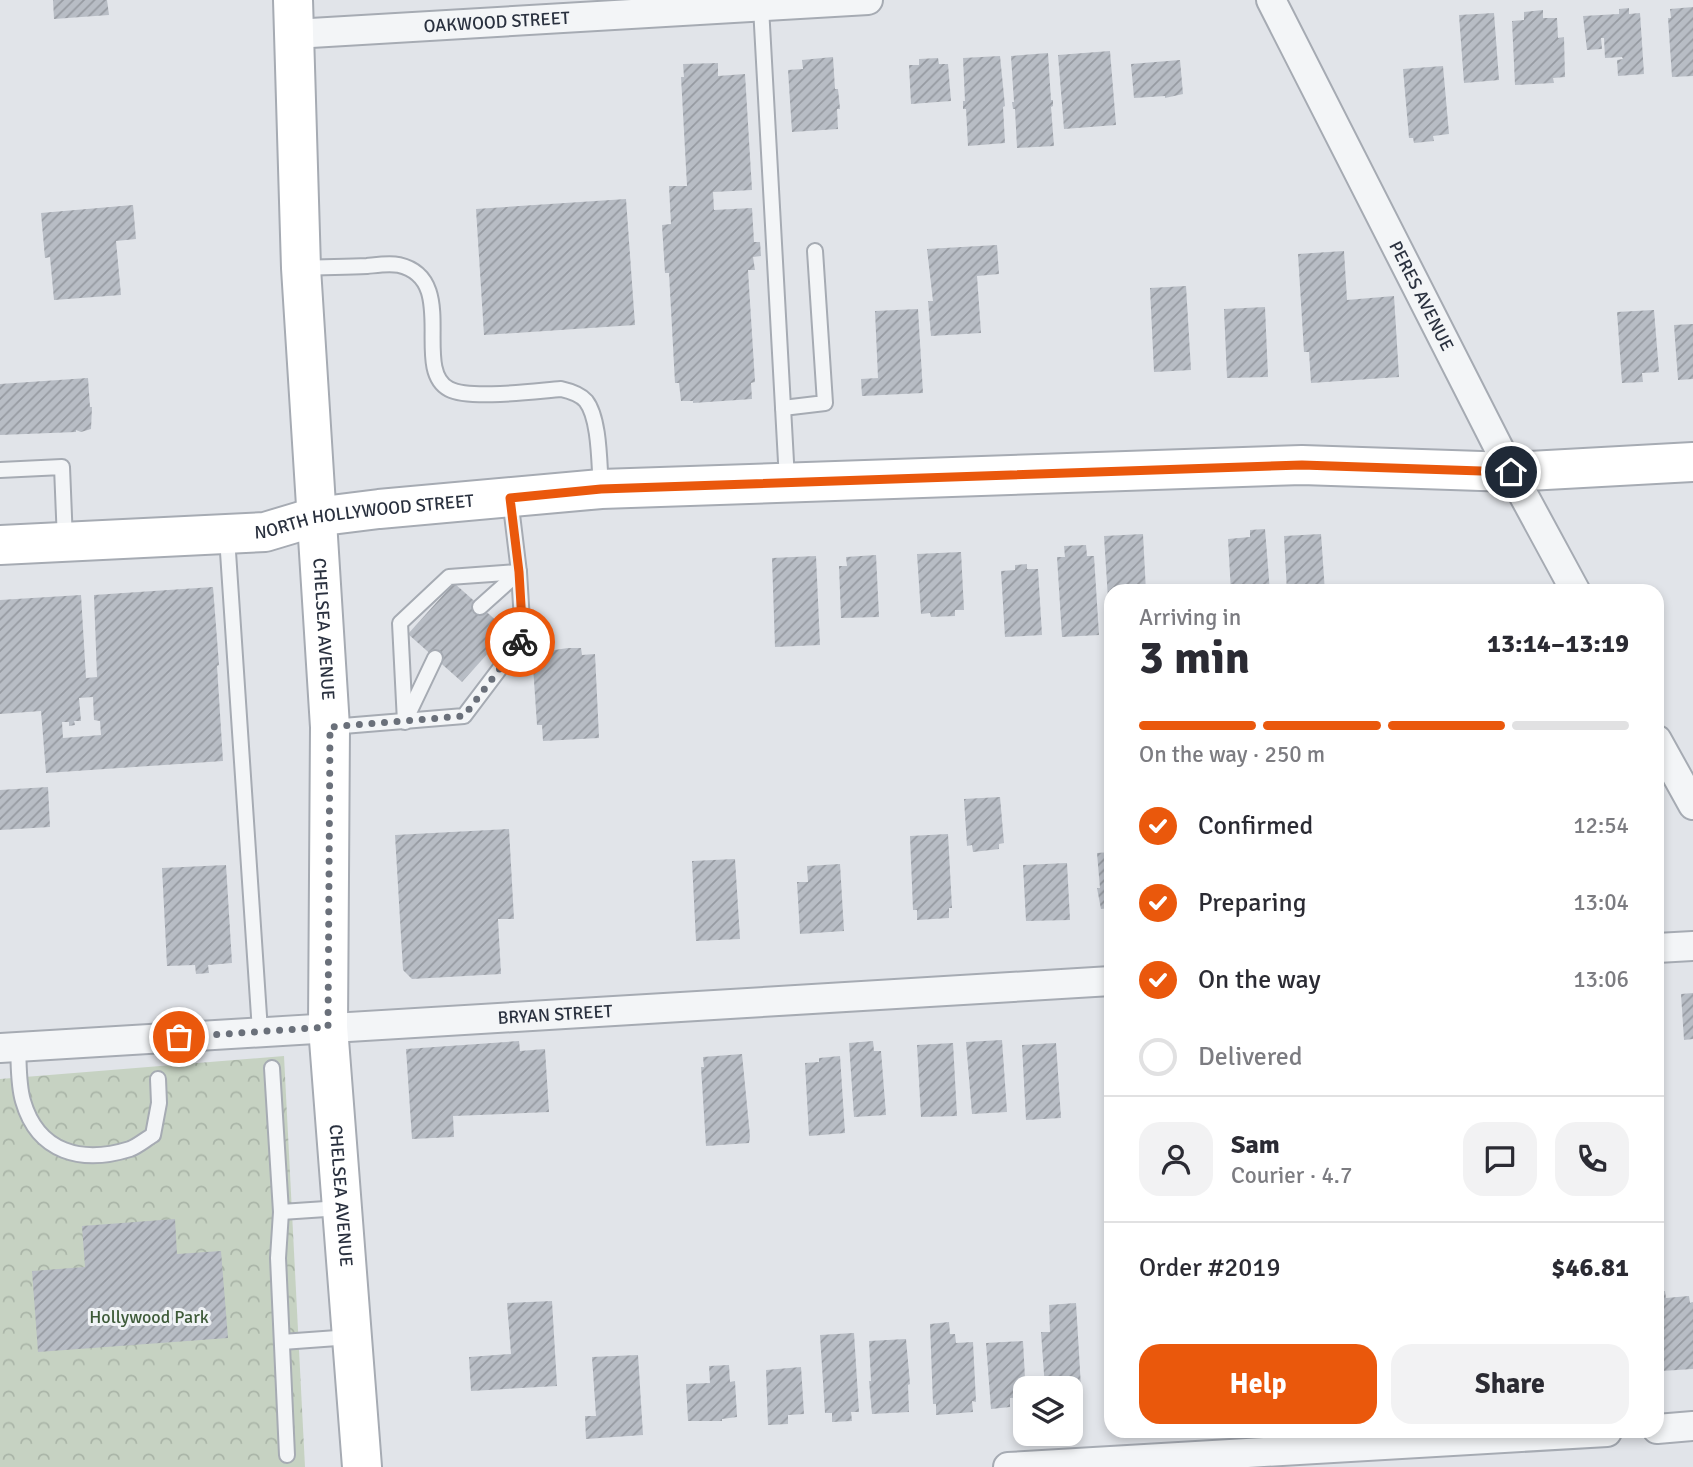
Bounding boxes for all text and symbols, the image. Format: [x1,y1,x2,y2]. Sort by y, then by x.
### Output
street label: OAKWOOD STREET [423,7,570,37]
street label: PERES AVENUE [1384,237,1459,355]
pin [1481,442,1541,502]
icon: home [1492,453,1530,491]
street label: NORTH HOLLYWOOD STREET [254,489,475,544]
street label: CHELSEA AVENUE [308,557,339,701]
text: Arriving in [1139,603,1241,632]
courier [485,607,555,677]
icon: bike [501,623,539,661]
text: 13:14–13:19 [1487,628,1629,660]
text: 3 min [1139,630,1250,686]
text: On the way · 250 m [1139,740,1325,769]
icon: check [1139,807,1177,845]
text: Confirmed [1198,810,1313,842]
text: 12:54 [1573,811,1629,840]
icon: check [1139,884,1177,922]
text: Preparing [1198,887,1306,919]
text: 13:04 [1573,888,1629,917]
icon: check [1139,961,1177,999]
text: On the way [1198,964,1321,996]
text: 13:06 [1573,965,1629,994]
street label: BRYAN STREET [497,1000,613,1029]
pin [149,1007,209,1067]
icon: bag [160,1018,198,1056]
text: Delivered [1198,1041,1303,1073]
button: person [1139,1122,1213,1196]
button: chat [1463,1122,1537,1196]
button: phone [1555,1122,1629,1196]
street label: CHELSEA AVENUE [325,1123,357,1267]
text: Sam [1231,1129,1280,1161]
text: Courier · 4.7 [1231,1161,1352,1190]
text: Order #2019 [1139,1252,1280,1284]
text: $46.81 [1551,1252,1629,1284]
park label: Hollywood Park [89,1306,209,1328]
button: Help [1139,1344,1377,1424]
button: Share [1391,1344,1629,1424]
map controls [1013,1376,1083,1446]
button: layers [1013,1376,1083,1446]

